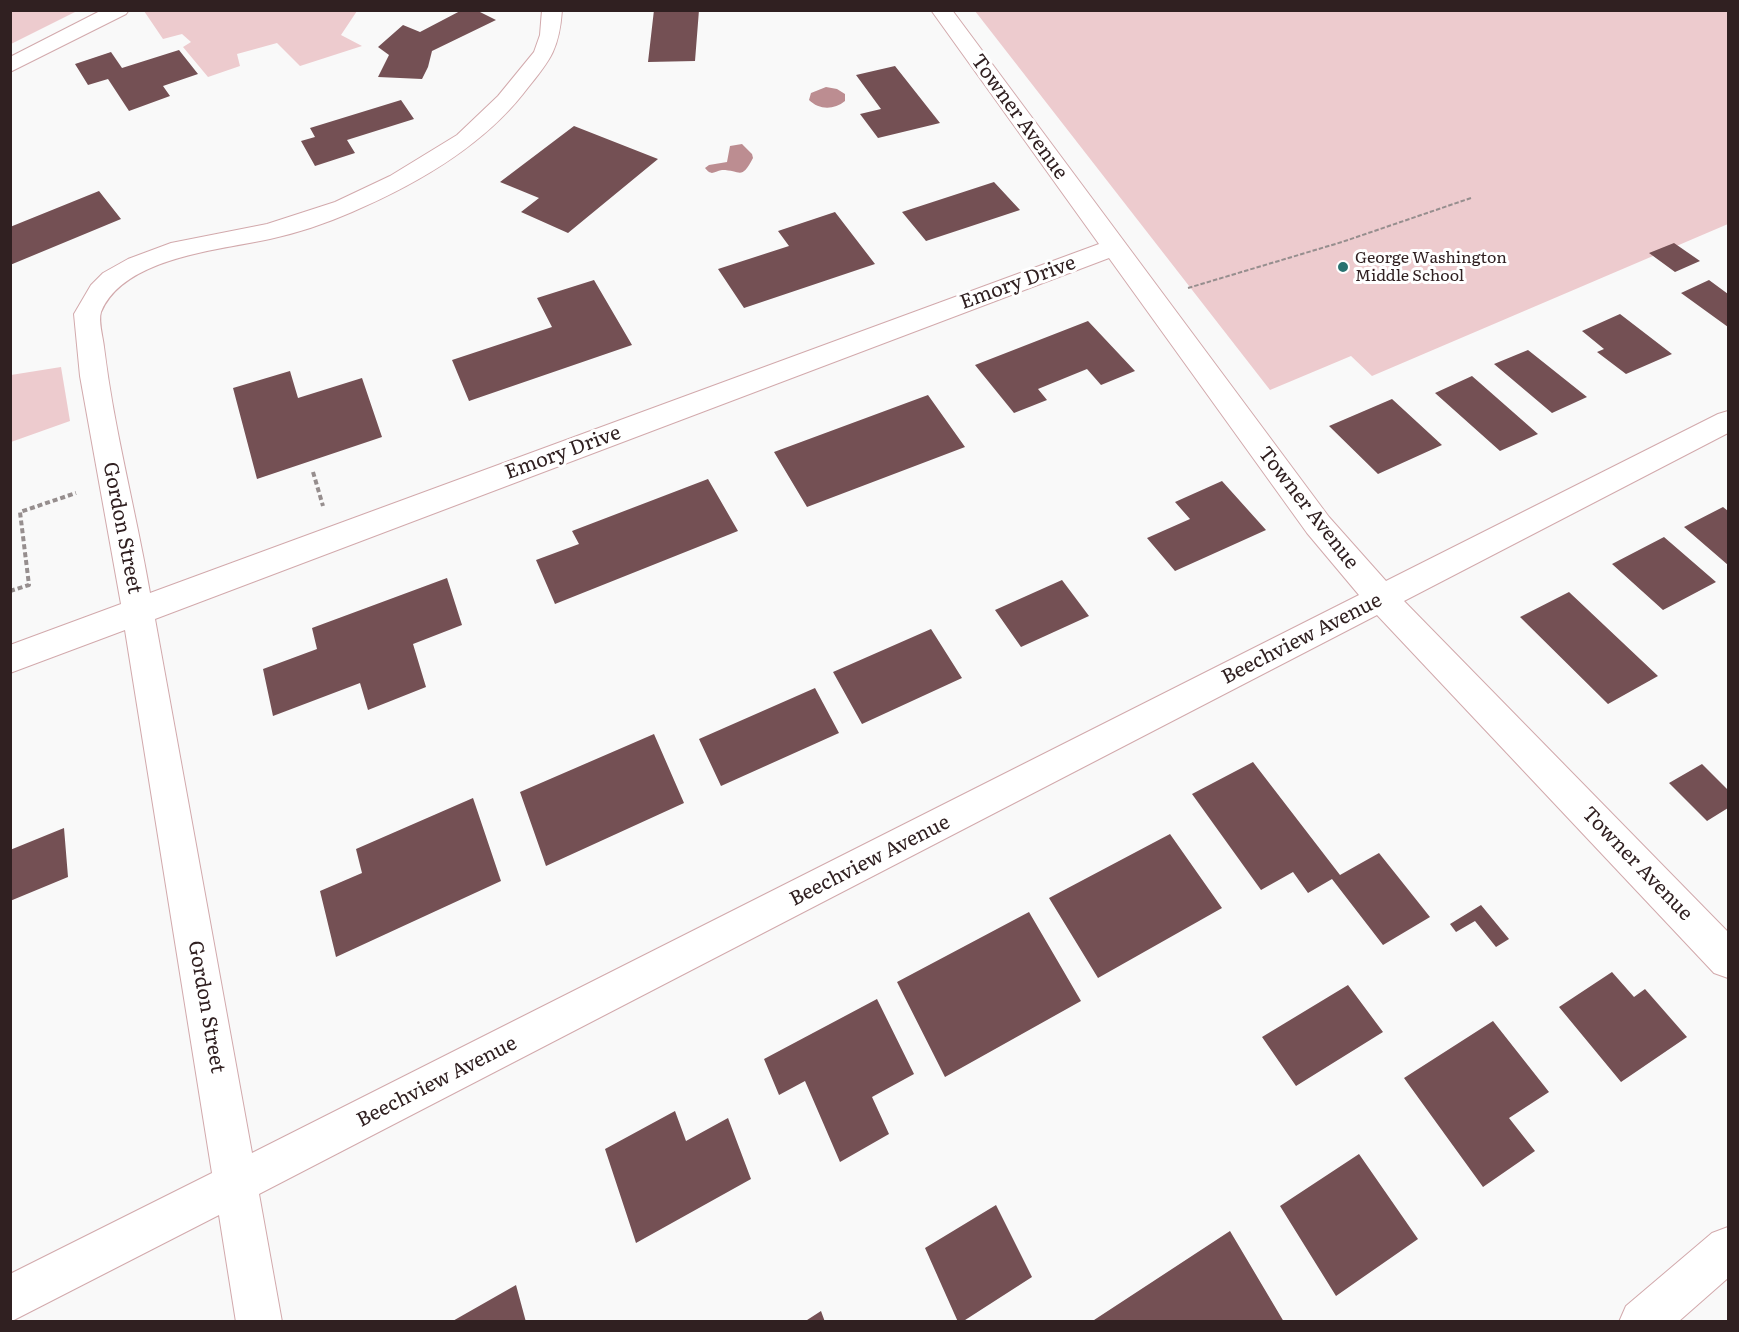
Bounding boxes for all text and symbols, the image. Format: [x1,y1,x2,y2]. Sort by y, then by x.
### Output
street label: Towner Avenue [965,50,1073,184]
place label: George Washington Middle School [1355,248,1507,286]
street label: Emory Drive [957,251,1079,315]
marker: George Washington Middle School [1336,260,1350,274]
street label: Emory Drive [502,421,624,485]
street label: Towner Avenue [1253,442,1363,574]
street label: Gordon Street [97,460,147,596]
street label: Beechview Avenue [1218,588,1386,690]
street label: Towner Avenue [1577,802,1697,926]
street label: Beechview Avenue [786,810,954,912]
street label: Gordon Street [183,939,229,1075]
street label: Beechview Avenue [353,1031,521,1133]

